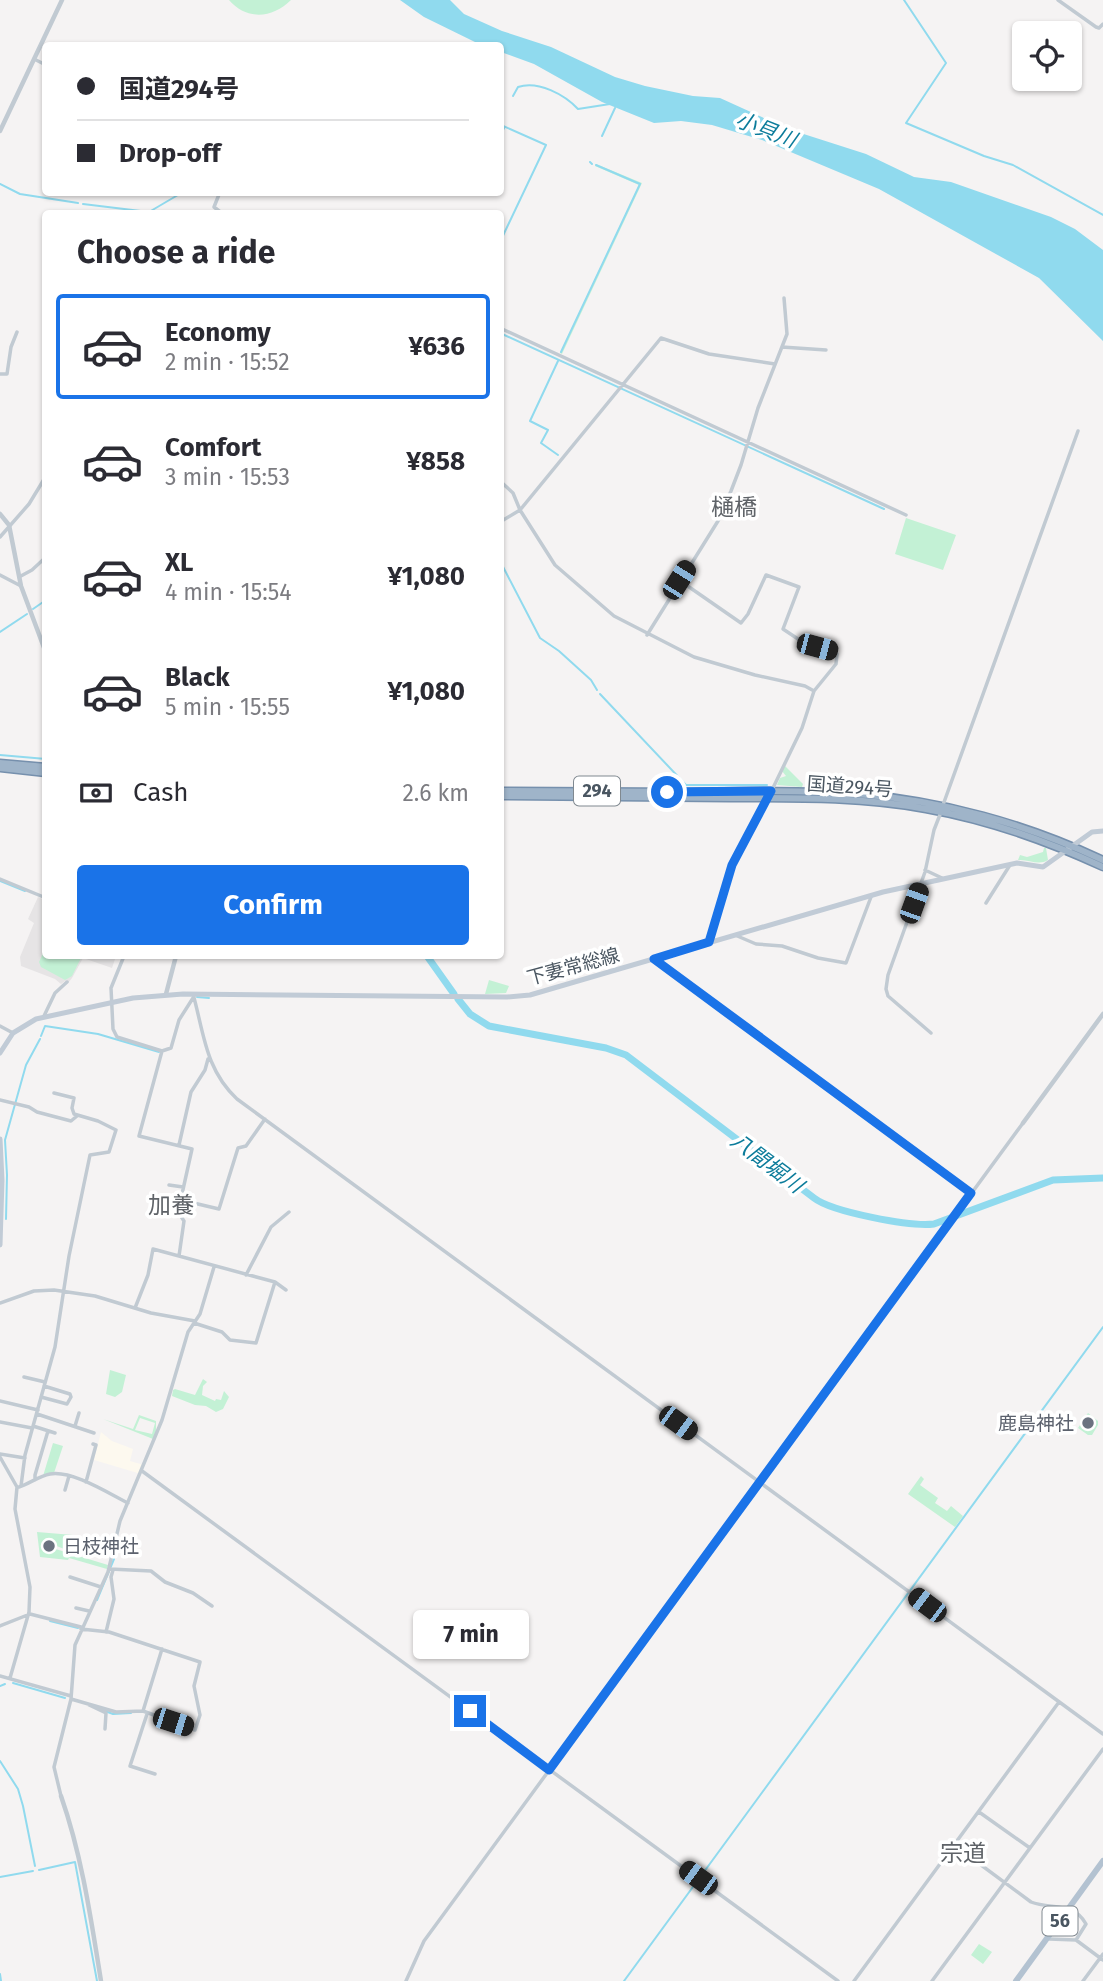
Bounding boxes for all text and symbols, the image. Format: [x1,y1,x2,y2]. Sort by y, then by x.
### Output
map controls [1012,21,1082,91]
button: locate [1012,21,1082,91]
text: 国道294号 [119,74,239,105]
water label: 小貝川 [732,107,802,154]
text: Drop-off [119,138,221,169]
text: Choose a ride [77,233,275,271]
icon: car [81,315,144,378]
text: Economy [165,317,271,348]
text: ¥636 [408,331,465,362]
text: 2 min · 15:52 [165,348,290,376]
icon: car [81,430,144,493]
text: Comfort [165,432,261,463]
text: ¥858 [406,446,465,477]
text: 3 min · 15:53 [165,463,290,491]
district label: 樋橋 [711,493,757,521]
icon: car [81,545,144,608]
text: XL [165,547,193,578]
car [659,557,700,603]
text: ¥1,080 [388,561,465,592]
text: 4 min · 15:54 [165,578,292,606]
car [794,631,841,663]
icon: car [81,660,144,723]
text: Black [165,662,230,693]
text: ¥1,080 [388,676,465,707]
text: 5 min · 15:55 [165,693,290,721]
street label: 国道294号 [806,772,894,801]
icon: cash [77,774,115,812]
road number: 294 [574,776,620,806]
route start [651,776,683,808]
text: Cash [133,777,189,808]
text: 2.6 km [402,779,469,807]
button: Confirm [77,865,469,945]
car [897,880,932,926]
street label: 下妻常総線 [524,943,622,990]
water label: 八間堀川 [726,1127,810,1200]
district label: 加養 [148,1191,194,1219]
car [655,1402,702,1444]
place label: 鹿島神社 [998,1412,1074,1435]
marker: 鹿島神社 [1080,1415,1096,1431]
place label: 日枝神社 [63,1535,139,1558]
marker: 日枝神社 [41,1538,57,1554]
car [904,1584,951,1626]
callout: 7 min [412,1610,528,1658]
text: 7 min [443,1620,499,1648]
route end [454,1695,486,1727]
car [150,1706,197,1738]
district label: 宗道 [940,1839,986,1867]
car [675,1857,722,1899]
road number: 56 [1042,1907,1078,1936]

